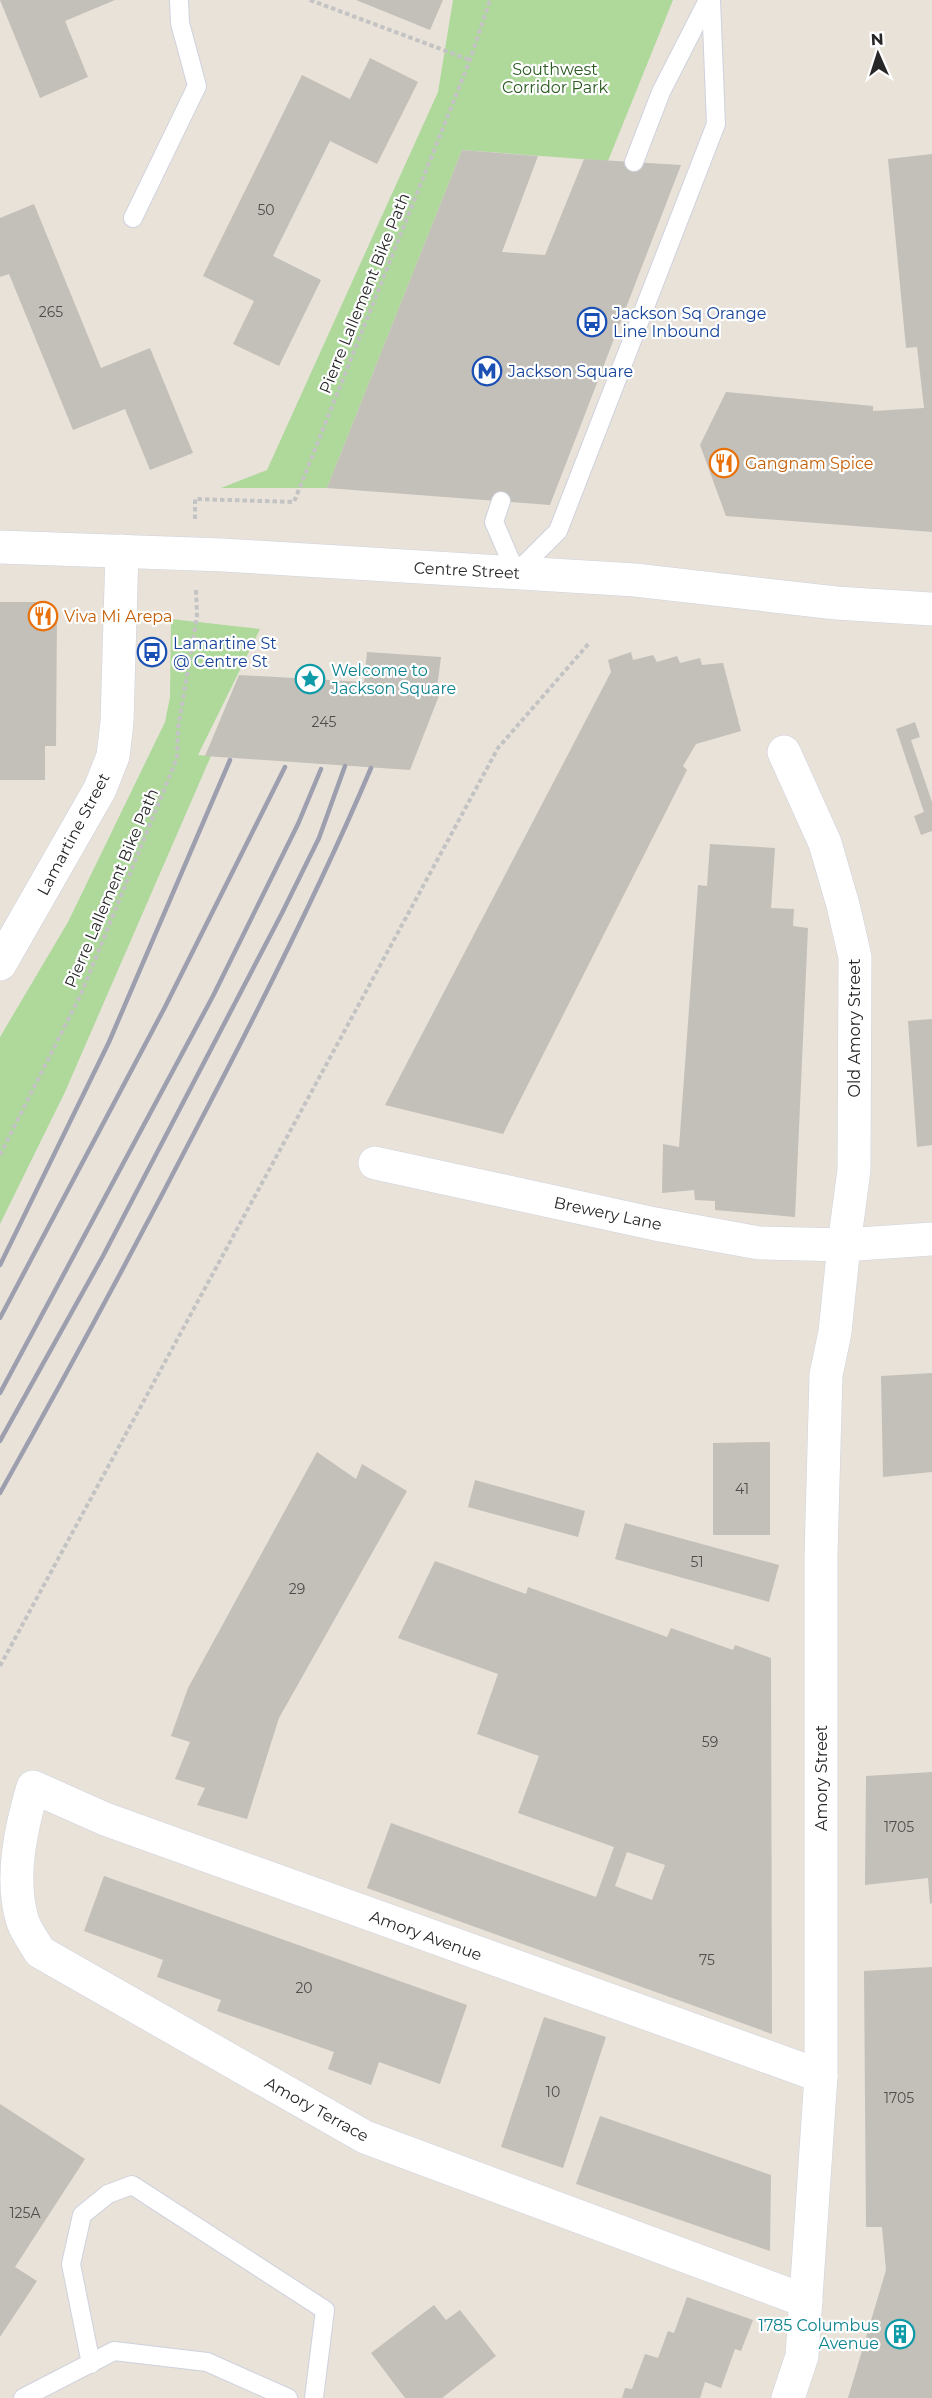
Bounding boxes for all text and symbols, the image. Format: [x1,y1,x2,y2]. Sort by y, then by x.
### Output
north arrow [848,24,908,84]
text: N [870,30,884,49]
park label: Southwest Corridor Park [502,60,608,97]
street label: Pierre Lallement Bike Path [315,190,413,396]
house number: 50 [257,201,275,219]
house number: 265 [39,303,63,321]
place label: Jackson Sq Orange Line Inbound [612,304,766,341]
bus stop icon: Jackson Sq Orange Line Inbound [576,306,608,338]
metro station icon: Jackson Square [471,355,503,387]
place label: Jackson Square [507,362,633,381]
restaurant icon: Gangnam Spice [708,447,740,479]
place label: Gangnam Spice [745,454,874,473]
street label: Centre Street [413,558,521,583]
restaurant icon: Viva Mi Arepa [27,600,59,632]
place label: Viva Mi Arepa [64,607,173,626]
place label: Lamartine St @ Centre St [173,634,277,671]
bus stop icon: Lamartine St @ Centre St [136,636,168,668]
place label: Welcome to Jackson Square [330,661,456,698]
place icon: Welcome to Jackson Square [294,663,326,695]
house number: 245 [312,713,336,731]
street label: Lamartine Street [33,769,114,899]
street label: Pierre Lallement Bike Path [61,786,162,991]
street label: Old Amory Street [845,958,864,1097]
street label: Brewery Lane [552,1193,664,1234]
house number: 41 [735,1480,749,1498]
house number: 51 [691,1553,703,1571]
house number: 29 [289,1580,305,1598]
street label: Amory Street [812,1724,831,1831]
house number: 59 [702,1733,718,1751]
house number: 1705 [884,1818,914,1836]
street label: Amory Avenue [367,1906,485,1965]
house number: 75 [699,1951,715,1969]
house number: 20 [295,1979,313,1997]
street label: Amory Terrace [262,2073,372,2146]
house number: 10 [546,2083,560,2101]
house number: 1705 [884,2089,914,2107]
house number: 125A [10,2204,41,2222]
place label: 1785 Columbus Avenue [758,2316,879,2353]
building icon: 1785 Columbus Avenue [884,2318,916,2350]

